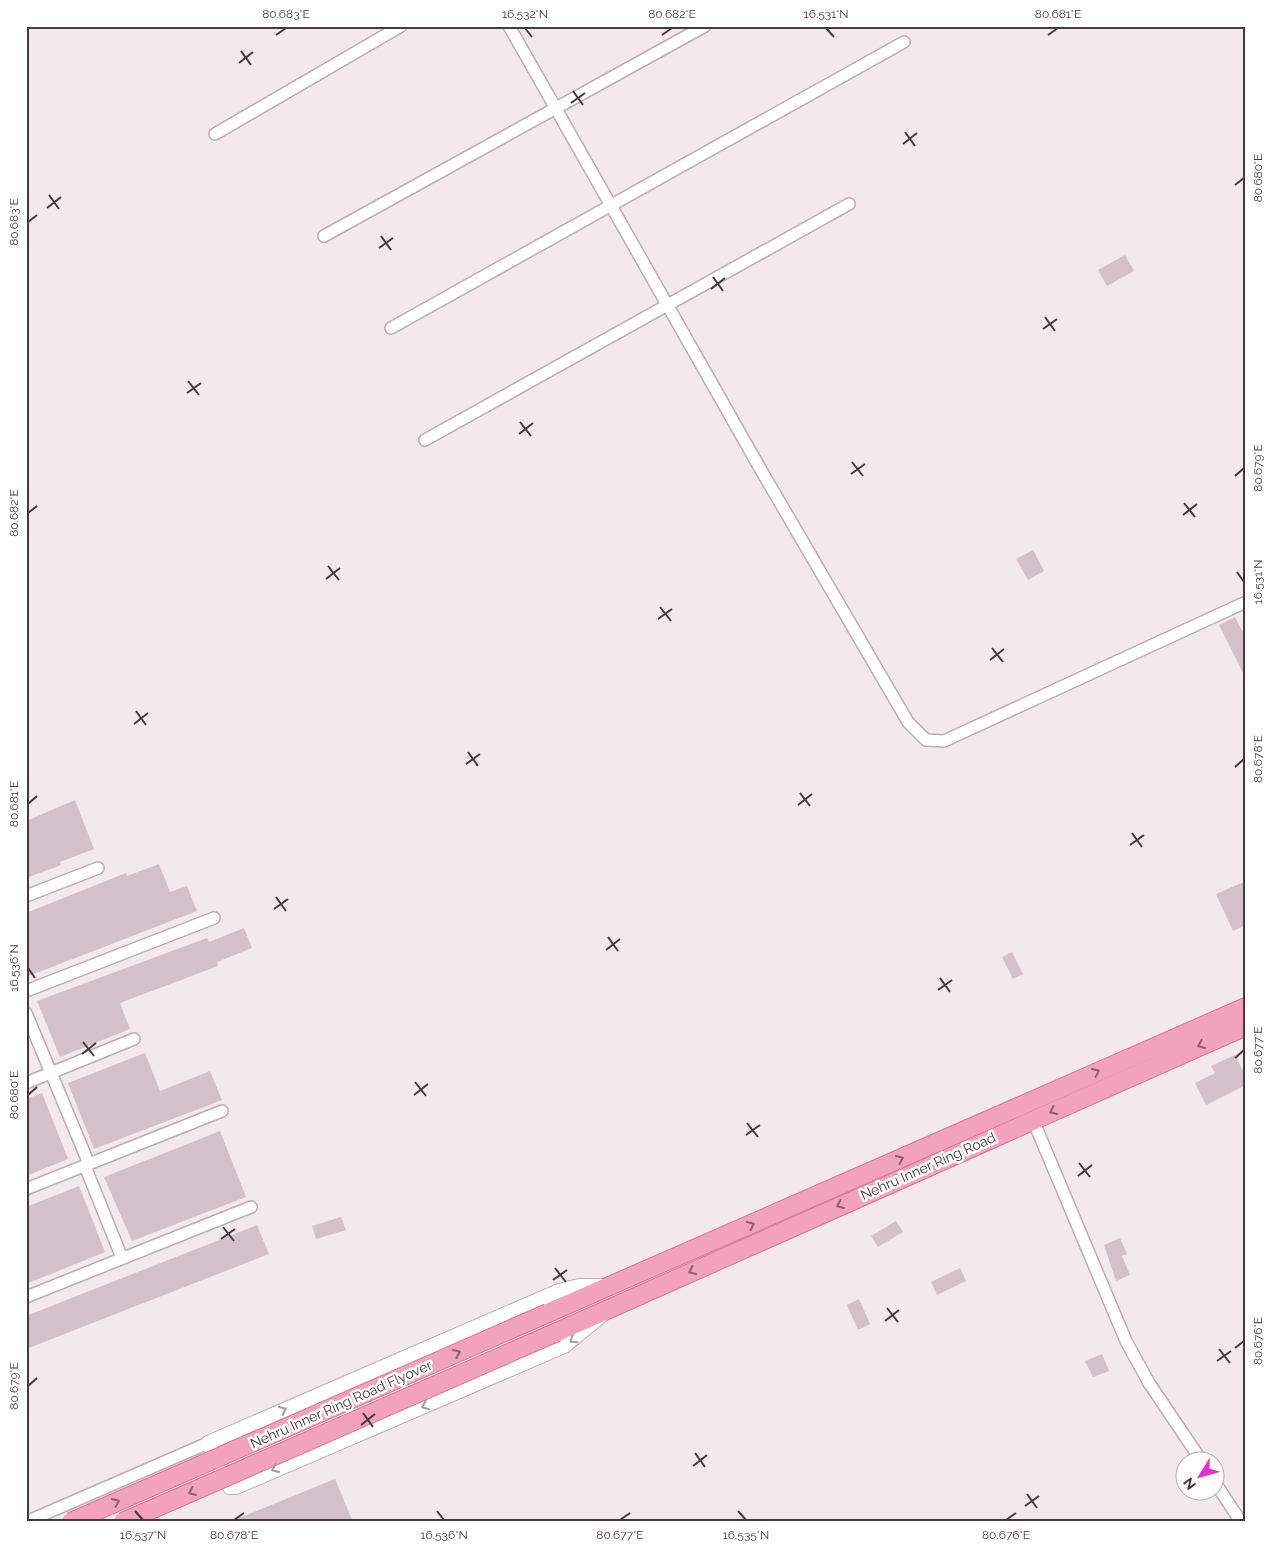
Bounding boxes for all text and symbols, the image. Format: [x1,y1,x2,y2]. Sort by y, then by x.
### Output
text: 80.683°E [262,7,310,21]
text: 16.532°N [502,7,548,21]
text: 80.682°E [648,7,696,21]
text: 16.531°N [804,7,848,21]
text: 80.681°E [1035,7,1081,21]
text: 80.680°E [1251,154,1265,202]
text: 80.683°E [7,198,21,246]
text: 80.679°E [1251,444,1265,492]
text: 80.682°E [7,489,21,537]
text: 16.531°N [1251,560,1265,604]
text: 80.678°E [1251,735,1265,783]
text: 80.681°E [7,781,21,827]
text: 16.536°N [7,944,21,992]
text: 80.677°E [1251,1026,1265,1074]
one-way arrow [1197,1039,1206,1050]
one-way arrow [1091,1068,1100,1079]
text: 80.680°E [7,1071,21,1119]
one-way arrow [1049,1105,1058,1116]
street label: Nehru Inner Ring Road [858,1129,998,1203]
one-way arrow [895,1155,904,1166]
one-way arrow [836,1199,845,1210]
one-way arrow [746,1221,755,1231]
one-way arrow [688,1265,697,1276]
text: 80.676°E [1251,1317,1265,1365]
one-way arrow [569,1334,579,1343]
one-way arrow [452,1349,461,1360]
street label: Nehru Inner Ring Road Flyover [248,1357,434,1451]
text: 80.679°E [7,1362,21,1410]
one-way arrow [421,1400,430,1410]
one-way arrow [278,1406,287,1417]
north arrow [1174,1450,1224,1500]
one-way arrow [271,1463,280,1474]
text: N [1180,1475,1199,1493]
one-way arrow [188,1485,197,1496]
one-way arrow [111,1498,120,1509]
text: 16.537°N [120,1528,166,1542]
text: 80.678°E [210,1528,258,1542]
text: 16.536°N [420,1528,468,1542]
text: 80.677°E [596,1528,644,1542]
text: 16.535°N [723,1528,769,1542]
text: 80.676°E [982,1528,1030,1542]

